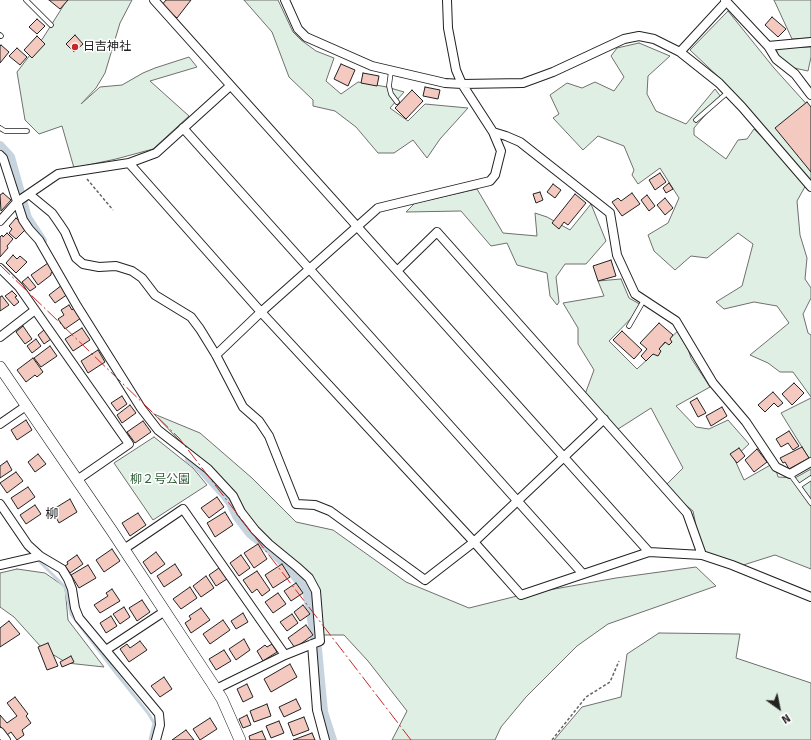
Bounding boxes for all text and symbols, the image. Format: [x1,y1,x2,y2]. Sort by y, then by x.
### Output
place label: 日吉神社 [83,40,131,54]
marker: 日吉神社 [70,42,80,52]
park label: 柳２号公園 [130,473,190,487]
district label: 柳 [46,507,58,523]
north arrow [759,688,799,728]
text: N [779,711,793,726]

